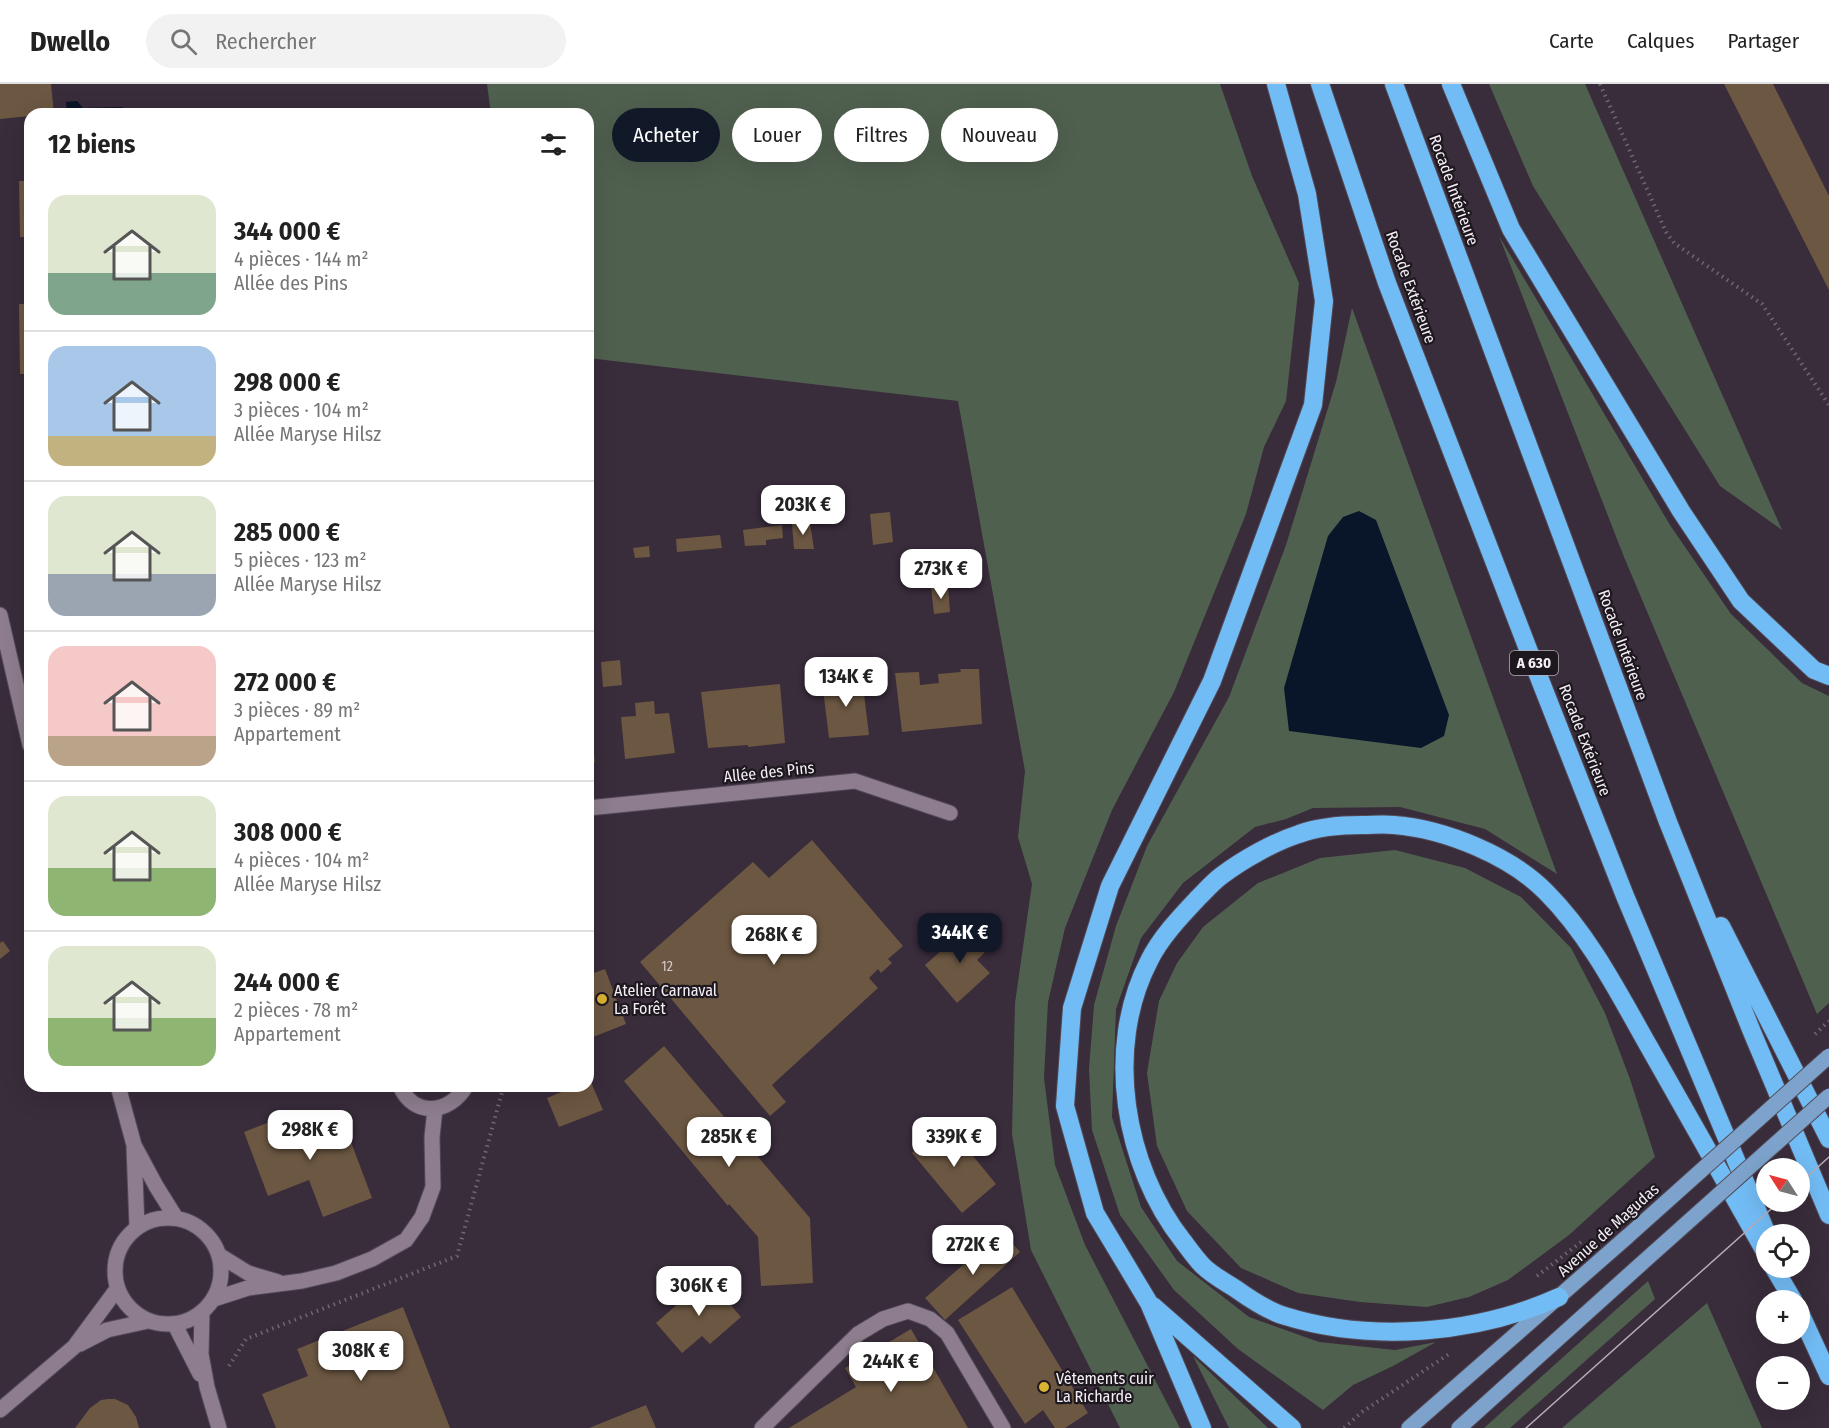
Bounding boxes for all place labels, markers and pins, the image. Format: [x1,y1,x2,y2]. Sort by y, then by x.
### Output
pin: 203K € [754,485,852,536]
pin: 273K € [892,549,990,600]
pin: 134K € [797,657,895,708]
pin: 344K € [911,913,1009,964]
pin: 268K € [725,915,823,966]
place label: Atelier Carnaval La Forêt [614,981,717,1018]
marker: Atelier Carnaval La Forêt [595,992,609,1006]
pin: 298K € [261,1110,359,1161]
pin: 285K € [680,1117,778,1168]
pin: 339K € [905,1117,1003,1168]
pin: 272K € [924,1225,1022,1276]
pin: 306K € [650,1266,748,1317]
pin: 308K € [312,1331,410,1382]
pin: 244K € [842,1342,940,1393]
place label: Vêtements cuir La Richarde [1056,1369,1154,1406]
marker: Vêtements cuir La Richarde [1037,1380,1051,1394]

